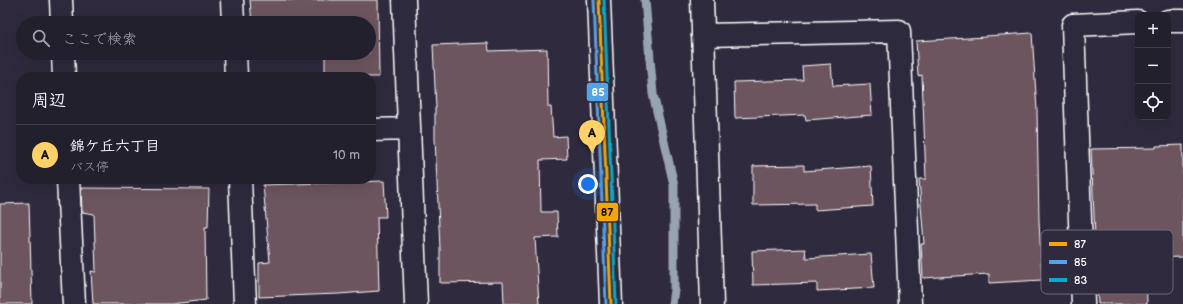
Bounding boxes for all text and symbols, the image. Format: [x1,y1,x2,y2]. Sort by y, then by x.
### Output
map controls [1135,12,1171,120]
button: + [1135,12,1171,48]
search box [16,16,376,60]
icon: search [30,27,52,49]
text: ここで検索 [62,30,137,49]
button: − [1135,48,1171,84]
line badge: 85 [586,82,609,102]
button: locate [1135,84,1171,120]
text: 85 [592,86,605,99]
text: 周辺 [32,91,66,111]
pin: A [579,120,605,153]
text: 錦ケ丘六丁目 [70,137,160,156]
text: A [41,147,49,163]
text: 10 m [333,147,360,163]
text: バス停 [70,159,109,175]
your location [578,174,598,194]
line badge: 87 [596,202,619,222]
text: 87 [601,206,613,219]
legend [1041,230,1173,294]
text: 87 [1074,238,1086,251]
text: 85 [1074,256,1087,269]
text: 83 [1074,274,1087,287]

